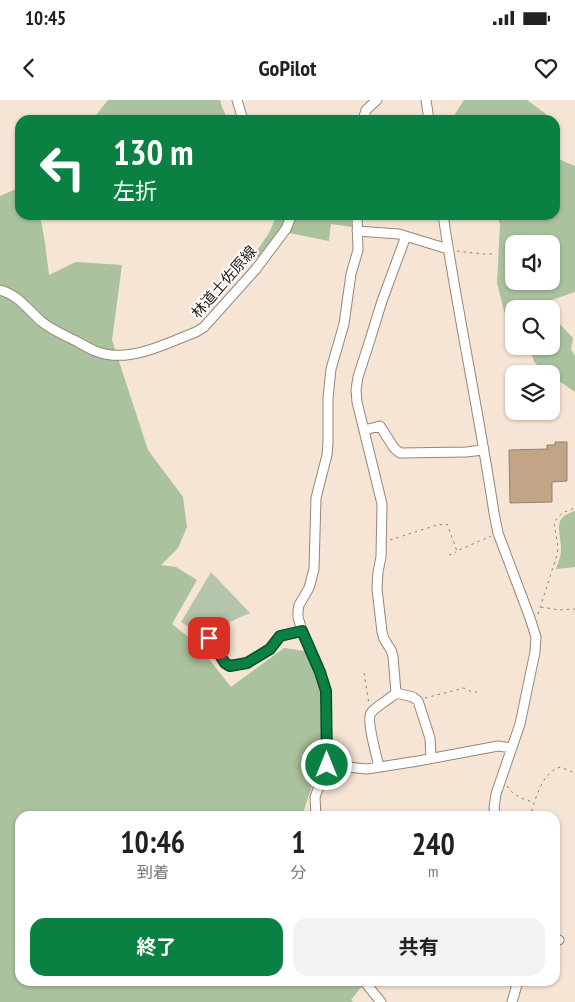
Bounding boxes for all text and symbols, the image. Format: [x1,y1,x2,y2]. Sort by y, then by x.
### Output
text: 10:45 [25,6,66,30]
icon: back [15,54,43,82]
text: GoPilot [259,54,316,82]
icon: heart [532,54,560,82]
text: 130 m [113,129,194,175]
icon: left [30,135,95,200]
text: 左折 [113,177,157,205]
map controls [505,235,560,420]
button: sound [505,235,560,290]
street label: 林道土佐原線 [187,241,260,322]
button: search [505,300,560,355]
button: layers [505,365,560,420]
pin [188,617,230,659]
icon: arrive [195,624,223,652]
position arrow [300,738,352,790]
text: 10:46 [120,822,185,861]
text: 1 [291,822,306,861]
text: 240 [412,824,455,863]
text: m [428,861,438,881]
text: 到着 [137,862,169,882]
text: 分 [290,862,306,882]
button: 終了 [30,918,283,976]
button: 共有 [293,918,545,976]

